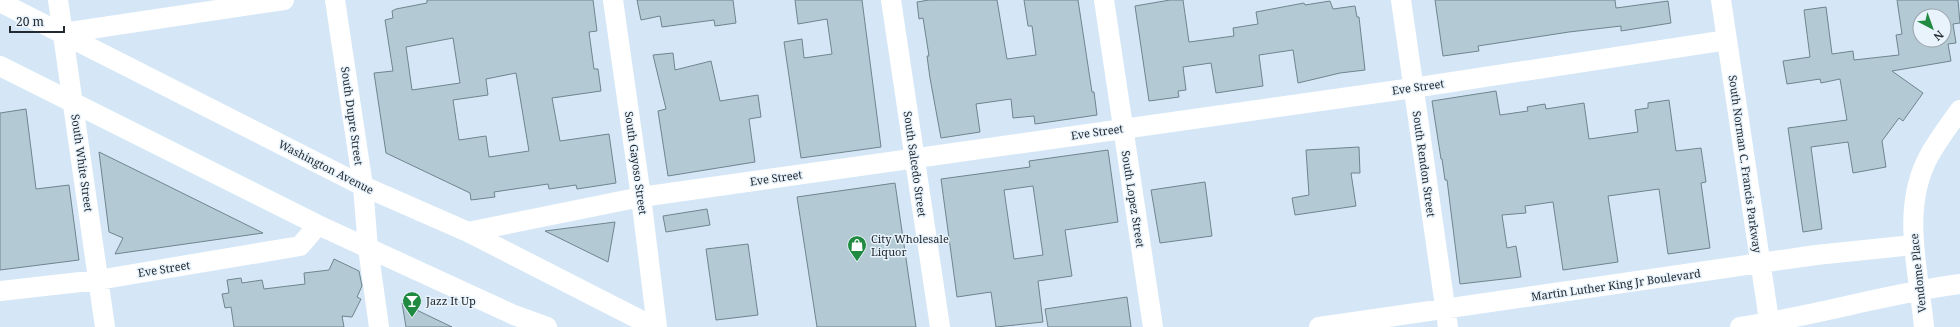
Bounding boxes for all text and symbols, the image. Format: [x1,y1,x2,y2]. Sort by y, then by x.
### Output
scale bar [10,8,64,34]
north arrow [1912,8,1952,48]
text: 20 m [16,13,44,30]
text: N [1930,27,1947,45]
street label: South Dupre Street [338,66,367,166]
street label: South Norman C. Francis Parkway [1726,74,1766,255]
street label: Eve Street [1391,75,1445,98]
street label: South Gayoso Street [622,110,651,216]
street label: South Salcedo Street [901,110,930,218]
street label: South Rendon Street [1410,110,1439,218]
street label: South White Street [68,113,97,213]
street label: Eve Street [1070,120,1124,143]
street label: Washington Avenue [276,136,376,197]
street label: South Lopez Street [1118,149,1149,249]
street label: Eve Street [749,166,803,189]
place label: City Wholesale Liquor [871,231,949,259]
street label: Vendome Place [1906,233,1929,313]
shop icon: City Wholesale Liquor [846,234,868,262]
street label: Eve Street [137,257,191,280]
street label: Martin Luther King Jr Boulevard [1530,265,1702,304]
bar icon: Jazz It Up [401,290,423,318]
place label: Jazz It Up [425,293,476,308]

